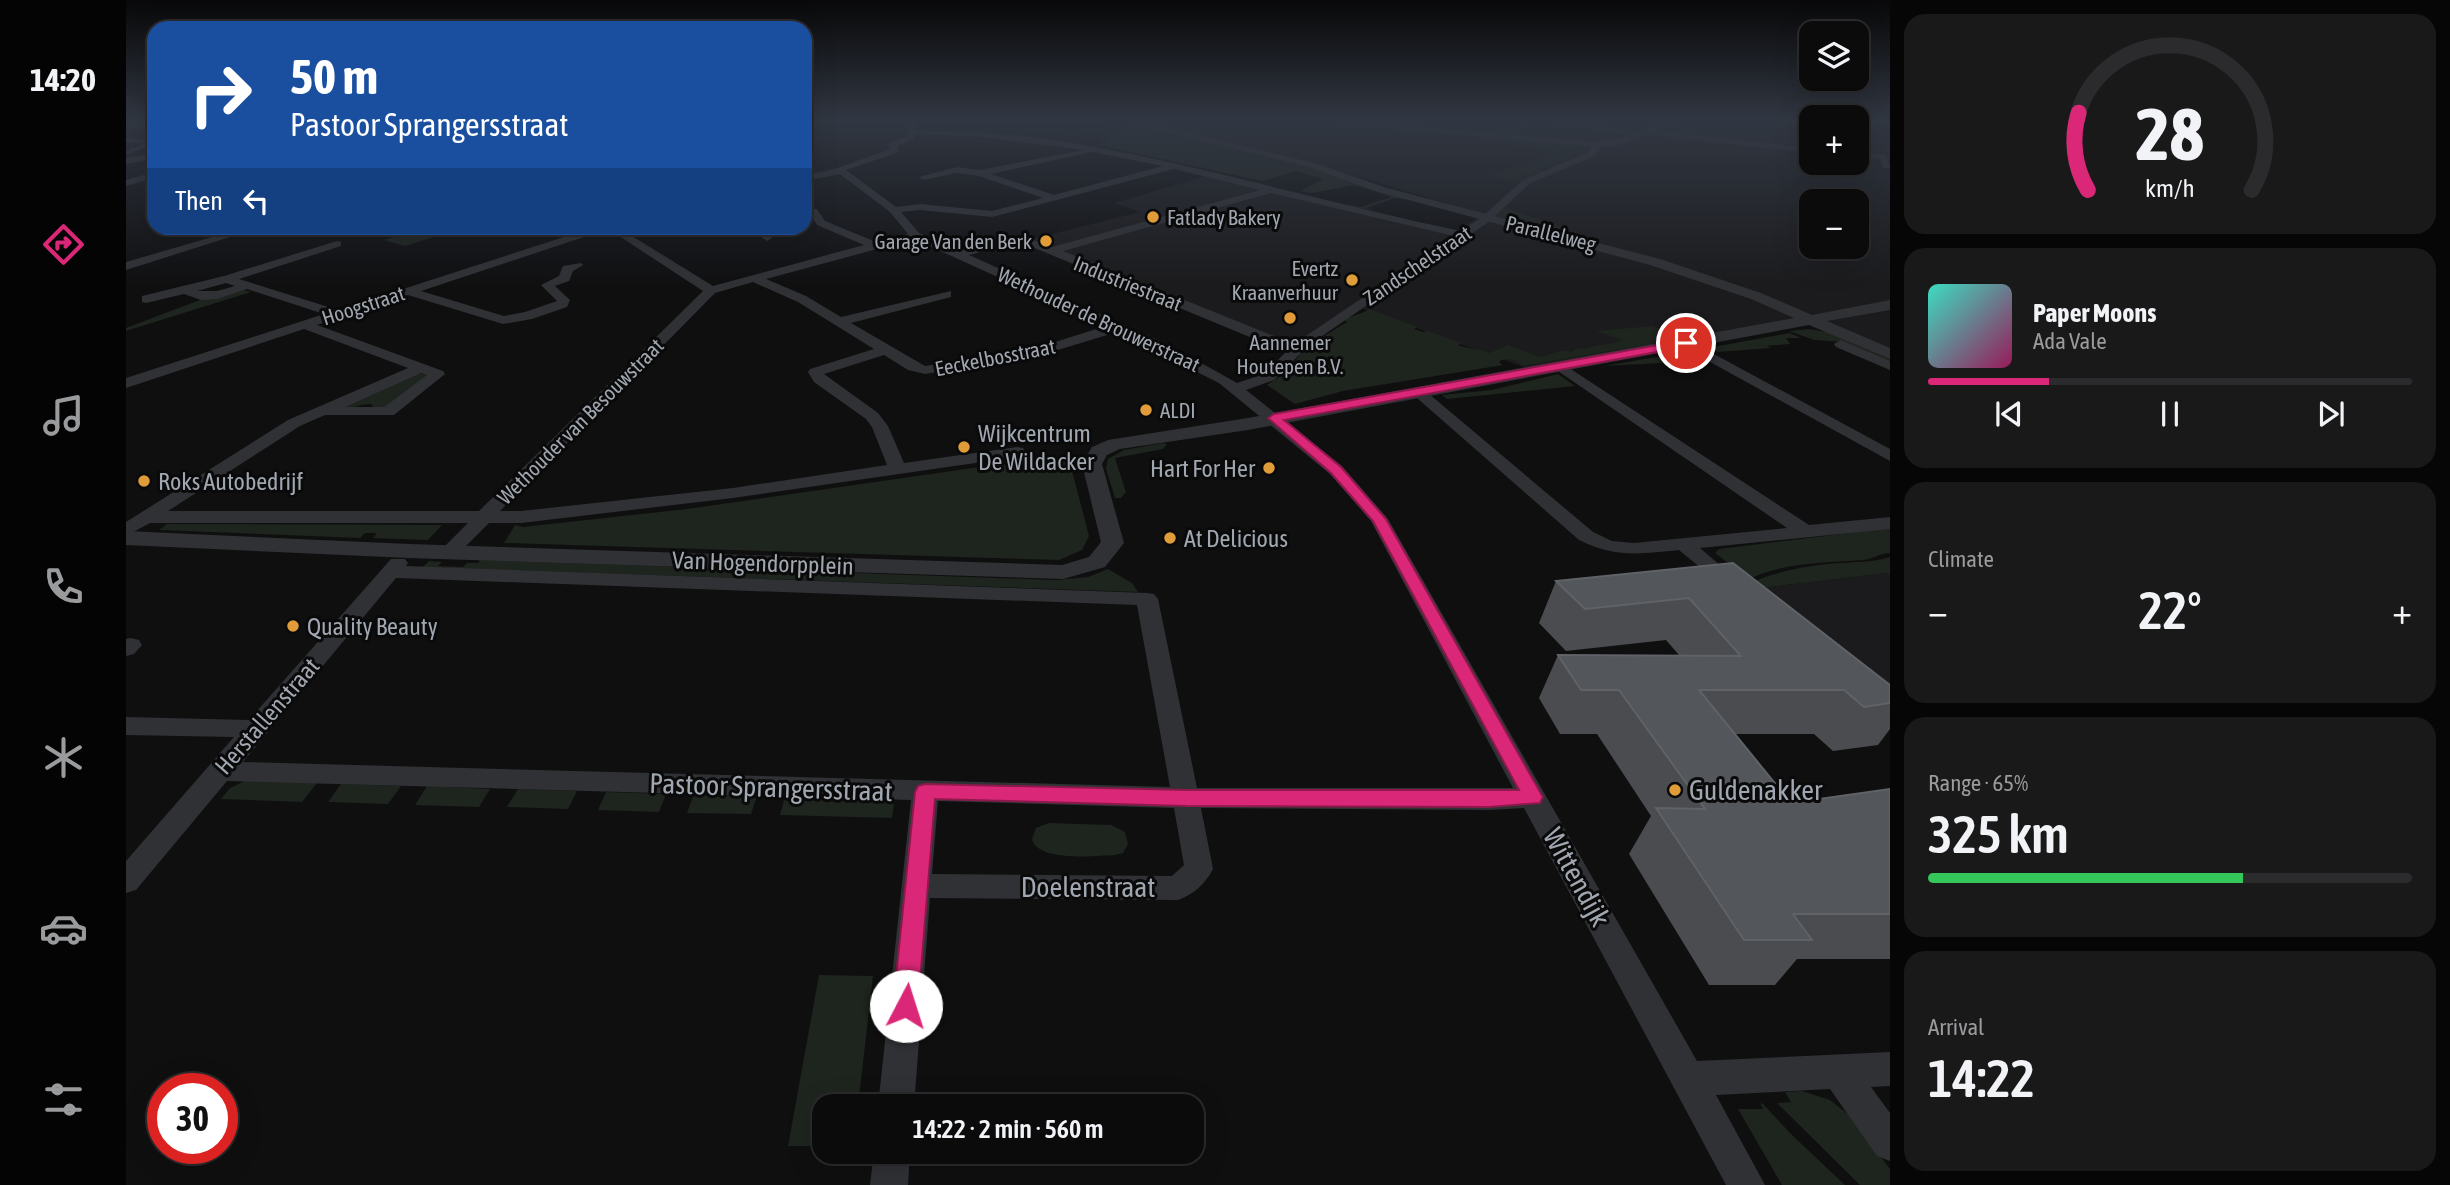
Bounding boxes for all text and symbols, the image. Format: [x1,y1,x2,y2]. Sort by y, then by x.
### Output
map controls [1799,21,1869,259]
button: layers [1799,21,1869,91]
text: 50 m [290,48,378,104]
icon: right [175,49,266,140]
text: 14:20 [30,61,96,98]
text: 28 [2136,92,2204,175]
button: + [1799,105,1869,175]
text: Pastoor Sprangersstraat [290,106,569,143]
text: km/h [2145,174,2195,202]
icon: left [237,182,275,220]
text: Then [175,186,223,216]
button: − [1799,189,1869,259]
place label: Fatlady Bakery [1167,205,1281,229]
marker: Fatlady Bakery [1145,209,1161,225]
street label: Parallelweg [1504,210,1598,256]
icon: directions [39,220,88,269]
street label: Zandschelstraat [1359,220,1475,310]
place label: Garage Van den Berk [875,229,1032,253]
marker: Garage Van den Berk [1038,233,1054,249]
street label: Industriestraat [1070,250,1186,316]
place label: Evertz Kraanverhuur [1231,256,1339,304]
street label: Wethouder de Brouwerstraat [994,262,1204,376]
marker: Evertz Kraanverhuur [1344,272,1360,288]
street label: Hoogstraat [318,280,408,330]
text: Paper Moons [2033,298,2156,328]
marker: Aannemer Houtepen B.V. [1282,310,1298,326]
pin [1656,313,1716,373]
icon: arrive [1667,324,1705,362]
text: Ada Vale [2033,328,2107,354]
place label: Aannemer Houtepen B.V. [1236,330,1344,378]
street label: Wethouder van Besouwstraat [492,333,668,509]
street label: Eeckelbosstraat [933,334,1057,380]
icon: music [39,391,88,440]
icon: previous [1990,395,2028,433]
icon: pause [2151,395,2189,433]
icon: next [2312,395,2350,433]
place label: ALDI [1160,398,1196,422]
marker: ALDI [1138,402,1154,418]
place label: Wijkcentrum De Wildacker [978,420,1095,475]
marker: Wijkcentrum De Wildacker [956,439,972,455]
place label: Hart For Her [1150,455,1256,482]
marker: Hart For Her [1261,460,1277,476]
place label: Roks Autobedrijf [158,468,304,495]
marker: Roks Autobedrijf [136,473,152,489]
place label: At Delicious [1184,525,1288,552]
marker: At Delicious [1162,530,1178,546]
street label: Van Hogendorpplein [672,546,854,580]
text: Climate [1928,546,1994,572]
icon: phone [39,562,88,611]
text: 22° [2138,580,2202,640]
text: − [1928,589,1948,632]
text: + [2392,589,2412,632]
place label: Quality Beauty [307,613,438,640]
marker: Quality Beauty [285,618,301,634]
street label: Herstallenstraat [209,652,325,779]
icon: climate [39,733,88,782]
street label: Pastoor Sprangersstraat [649,767,893,807]
text: Range · 65% [1928,770,2028,796]
place label: Guldenakker [1689,774,1823,806]
marker: Guldenakker [1667,782,1683,798]
text: 325 km [1928,804,2069,864]
street label: Wittendijk [1537,822,1617,932]
street label: Doelenstraat [1021,871,1155,903]
icon: car [39,904,88,953]
position arrow [869,969,943,1043]
text: Arrival [1928,1014,1984,1040]
text: 14:22 [1928,1048,2035,1108]
speed limit sign: 30 [147,1073,238,1164]
icon: filters [39,1075,88,1124]
text: 14:22 · 2 min · 560 m [913,1114,1103,1144]

